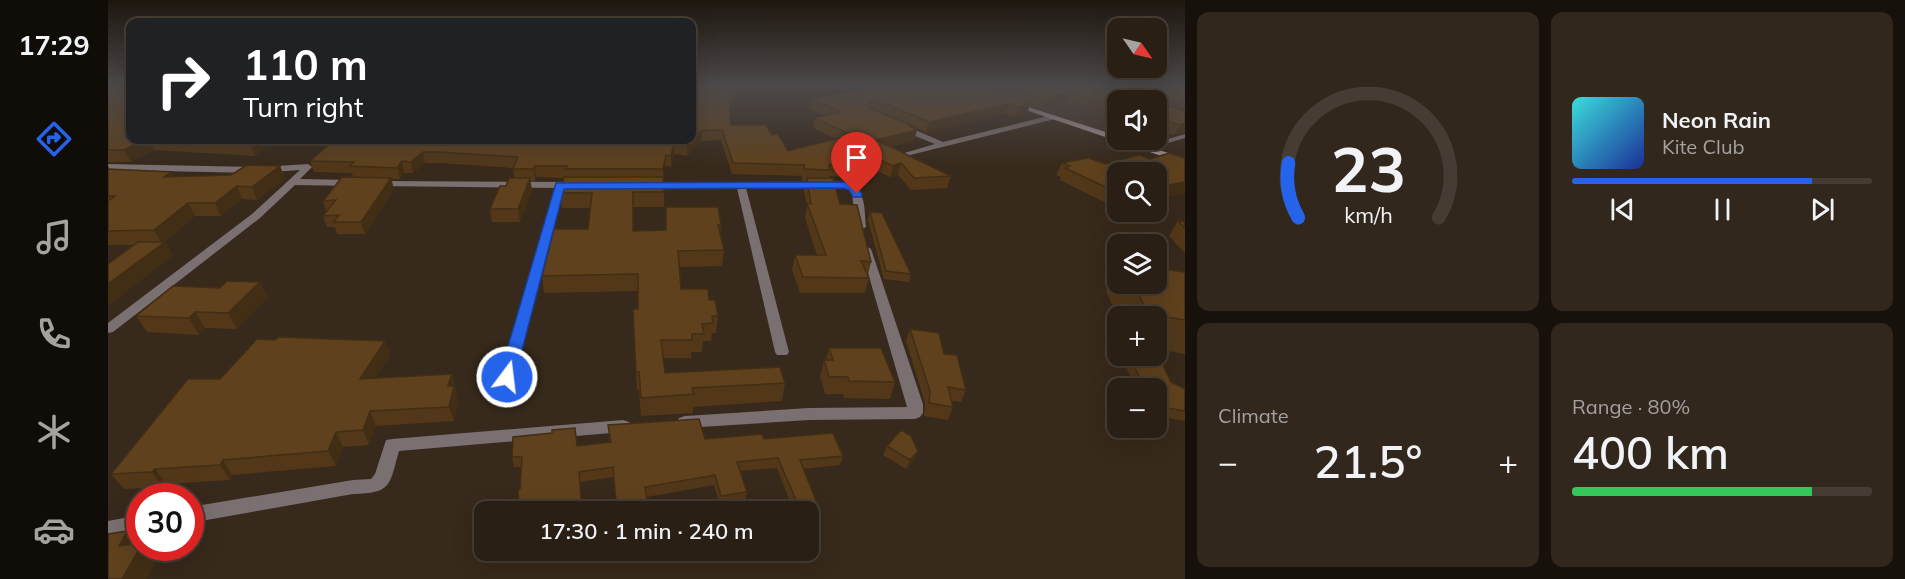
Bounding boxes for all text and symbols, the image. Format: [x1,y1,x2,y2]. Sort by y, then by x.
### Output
north arrow [1107,18,1167,78]
map controls [1107,18,1167,438]
text: 17:29 [18,28,90,62]
text: 110 m [243,38,368,91]
icon: right [144,42,222,120]
text: Turn right [243,90,363,124]
button: sound [1107,90,1167,150]
text: Neon Rain [1662,106,1771,134]
icon: directions [33,118,75,160]
text: 23 [1331,130,1405,209]
pin [831,132,882,194]
text: Kite Club [1662,134,1744,159]
icon: arrive [840,141,873,174]
button: search [1107,162,1167,222]
icon: previous [1606,193,1639,226]
icon: pause [1706,193,1739,226]
icon: next [1806,193,1839,226]
text: km/h [1344,202,1392,229]
icon: music [33,216,75,258]
button: layers [1107,234,1167,294]
button: + [1107,306,1167,366]
icon: phone [33,313,75,355]
position arrow [475,345,539,409]
button: − [1107,378,1167,438]
text: Range · 80% [1572,394,1690,419]
text: Climate [1218,403,1289,428]
icon: climate [33,411,75,453]
text: 400 km [1572,424,1729,480]
text: 21.5° [1314,433,1422,489]
text: − [1218,441,1238,482]
text: + [1498,441,1518,482]
speed limit sign: 30 [126,483,204,561]
icon: car [33,509,75,551]
text: 17:30 · 1 min · 240 m [539,517,754,545]

